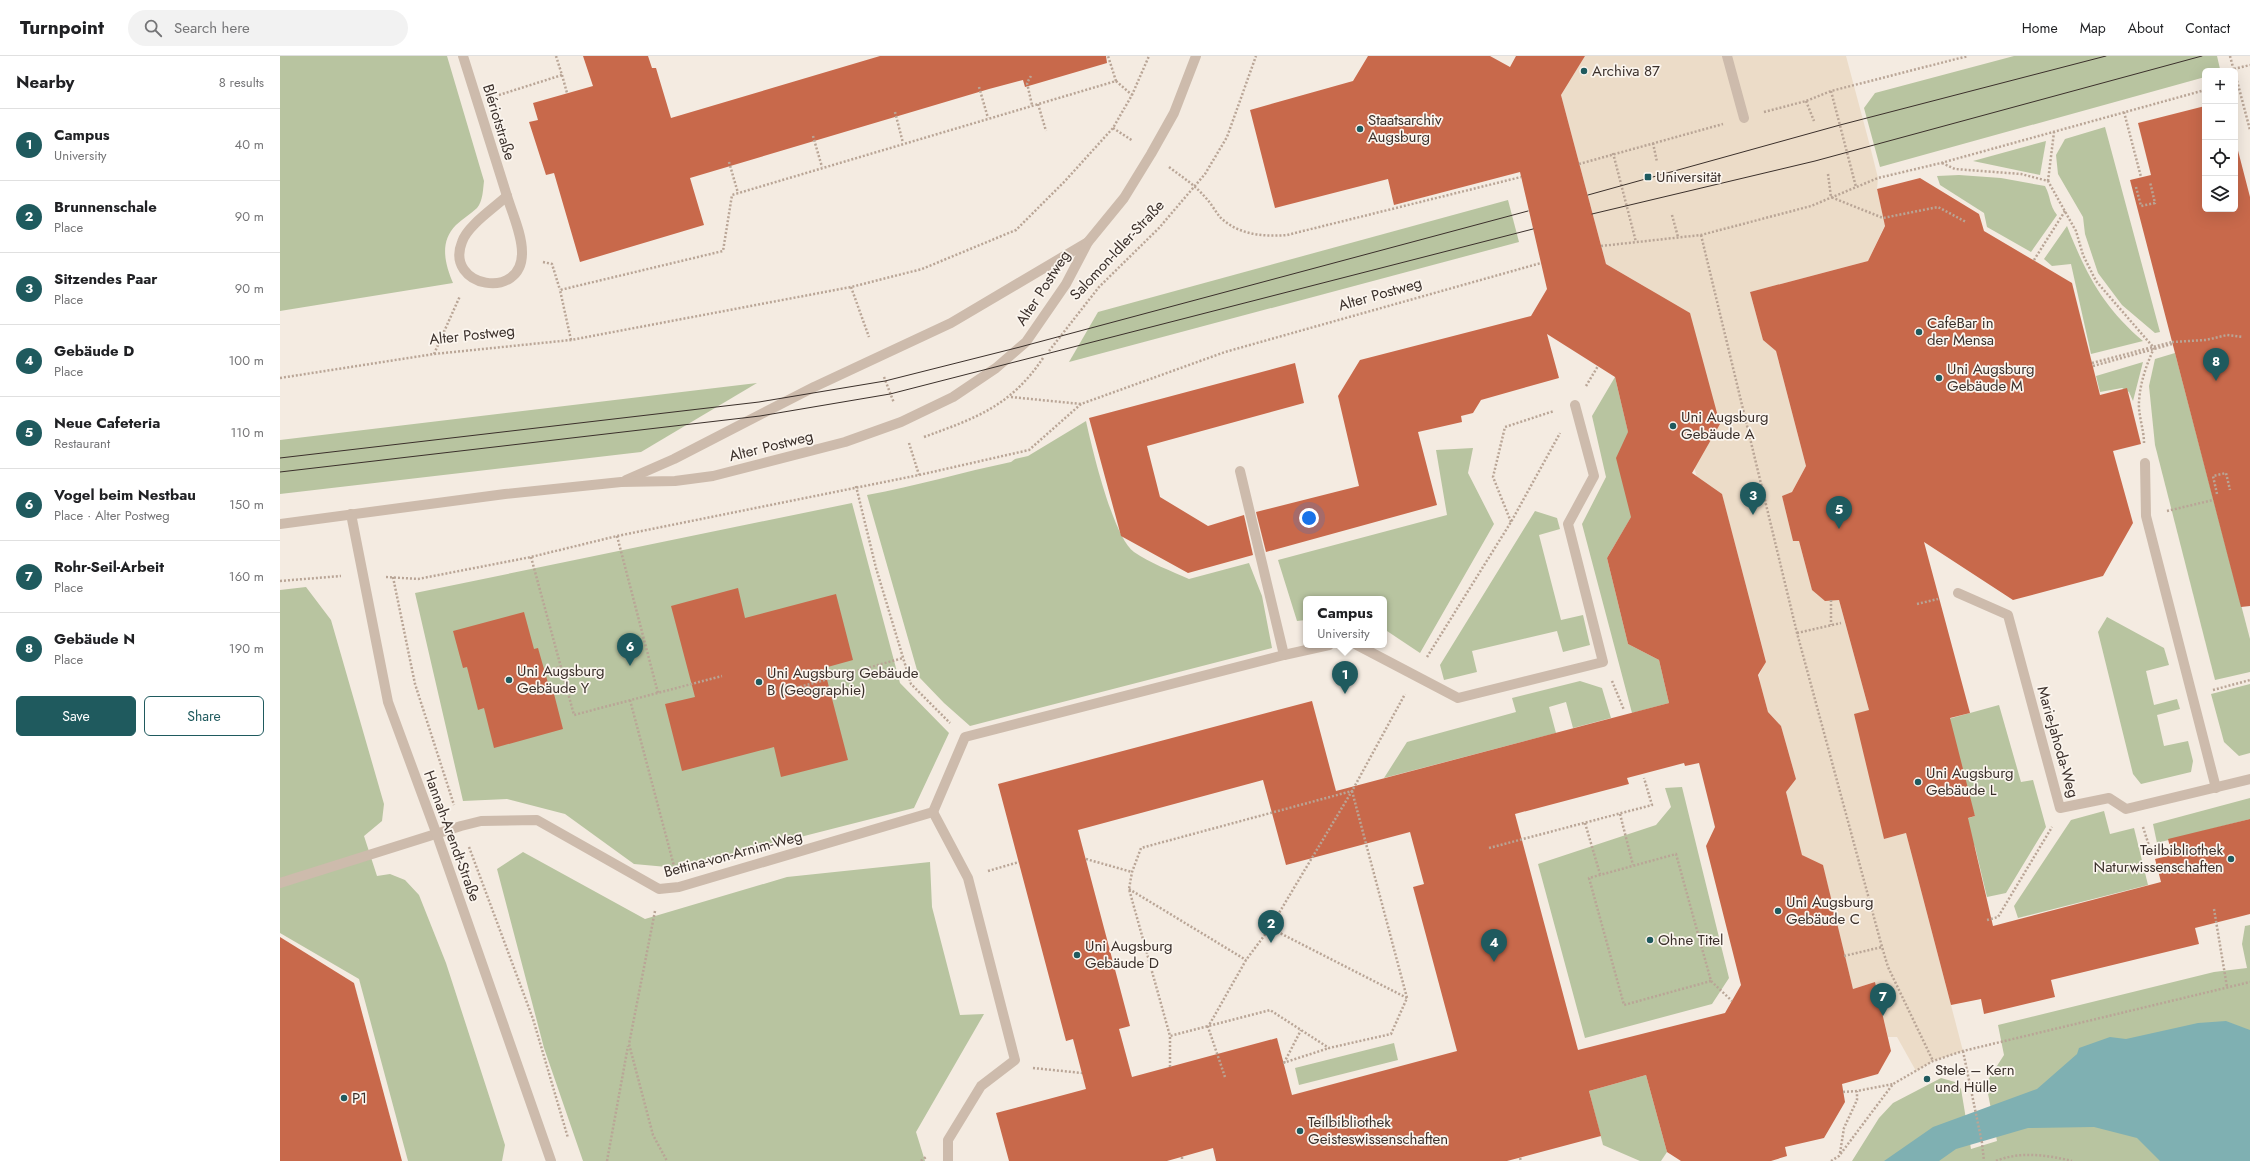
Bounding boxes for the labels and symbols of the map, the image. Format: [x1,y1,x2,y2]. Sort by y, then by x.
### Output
place label: Archiva 87 [1592,60,1660,82]
marker: Archiva 87 [1579,66,1589,76]
street label: Blériotstraße [477,81,521,163]
place label: Staatsarchiv Augsburg [1368,109,1442,148]
marker: Staatsarchiv Augsburg [1355,124,1365,134]
place label: Universität [1656,166,1721,188]
marker: Universität [1643,172,1653,182]
street label: Salomon-Idler-Straße [1065,195,1170,305]
street label: Alter Postweg [1010,246,1076,330]
street label: Alter Postweg [1336,272,1424,316]
place label: CafeBar in der Mensa [1927,312,1994,351]
street label: Alter Postweg [428,320,516,350]
marker: CafeBar in der Mensa [1914,327,1924,337]
pin: 8 [2203,348,2229,381]
place label: Uni Augsburg Gebäude M [1947,358,2035,397]
marker: Uni Augsburg Gebäude M [1934,373,1944,383]
place label: Uni Augsburg Gebäude A [1681,406,1769,445]
marker: Uni Augsburg Gebäude A [1668,421,1678,431]
street label: Alter Postweg [727,425,815,467]
pin: 3 [1740,482,1766,515]
pin: 5 [1826,496,1852,529]
your location [1299,508,1319,528]
pin: 6 [617,633,643,666]
place label: Uni Augsburg Gebäude Y [517,660,605,699]
pin: 1 [1332,661,1358,694]
place label: Uni Augsburg Gebäude B (Geographie) [767,662,919,701]
marker: Uni Augsburg Gebäude Y [504,675,514,685]
marker: Uni Augsburg Gebäude B (Geographie) [754,677,764,687]
street label: Marie-Jahoda-Weg [2032,684,2084,800]
place label: Uni Augsburg Gebäude L [1926,762,2014,801]
street label: Hannah-Arendt-Straße [418,767,486,905]
marker: Uni Augsburg Gebäude L [1913,777,1923,787]
street label: Bettina-von-Arnim-Weg [661,825,805,883]
place label: Teilbibliothek Naturwissenschaften [2094,839,2223,878]
marker: Teilbibliothek Naturwissenschaften [2226,854,2236,864]
place label: Uni Augsburg Gebäude C [1786,891,1874,930]
marker: Uni Augsburg Gebäude C [1773,906,1783,916]
pin: 2 [1258,910,1284,943]
pin: 4 [1481,929,1507,962]
place label: Ohne Titel [1658,929,1723,951]
place label: Uni Augsburg Gebäude D [1085,935,1173,974]
marker: Ohne Titel [1645,935,1655,945]
marker: Uni Augsburg Gebäude D [1072,950,1082,960]
pin: 7 [1870,983,1896,1016]
place label: Stele – Kern und Hülle [1935,1059,2015,1098]
marker: Stele – Kern und Hülle [1922,1074,1932,1084]
place label: P1 [352,1087,367,1109]
marker: P1 [339,1093,349,1103]
place label: Teilbibliothek Geisteswissenschaften [1308,1111,1448,1150]
marker: Teilbibliothek Geisteswissenschaften [1295,1126,1305,1136]

